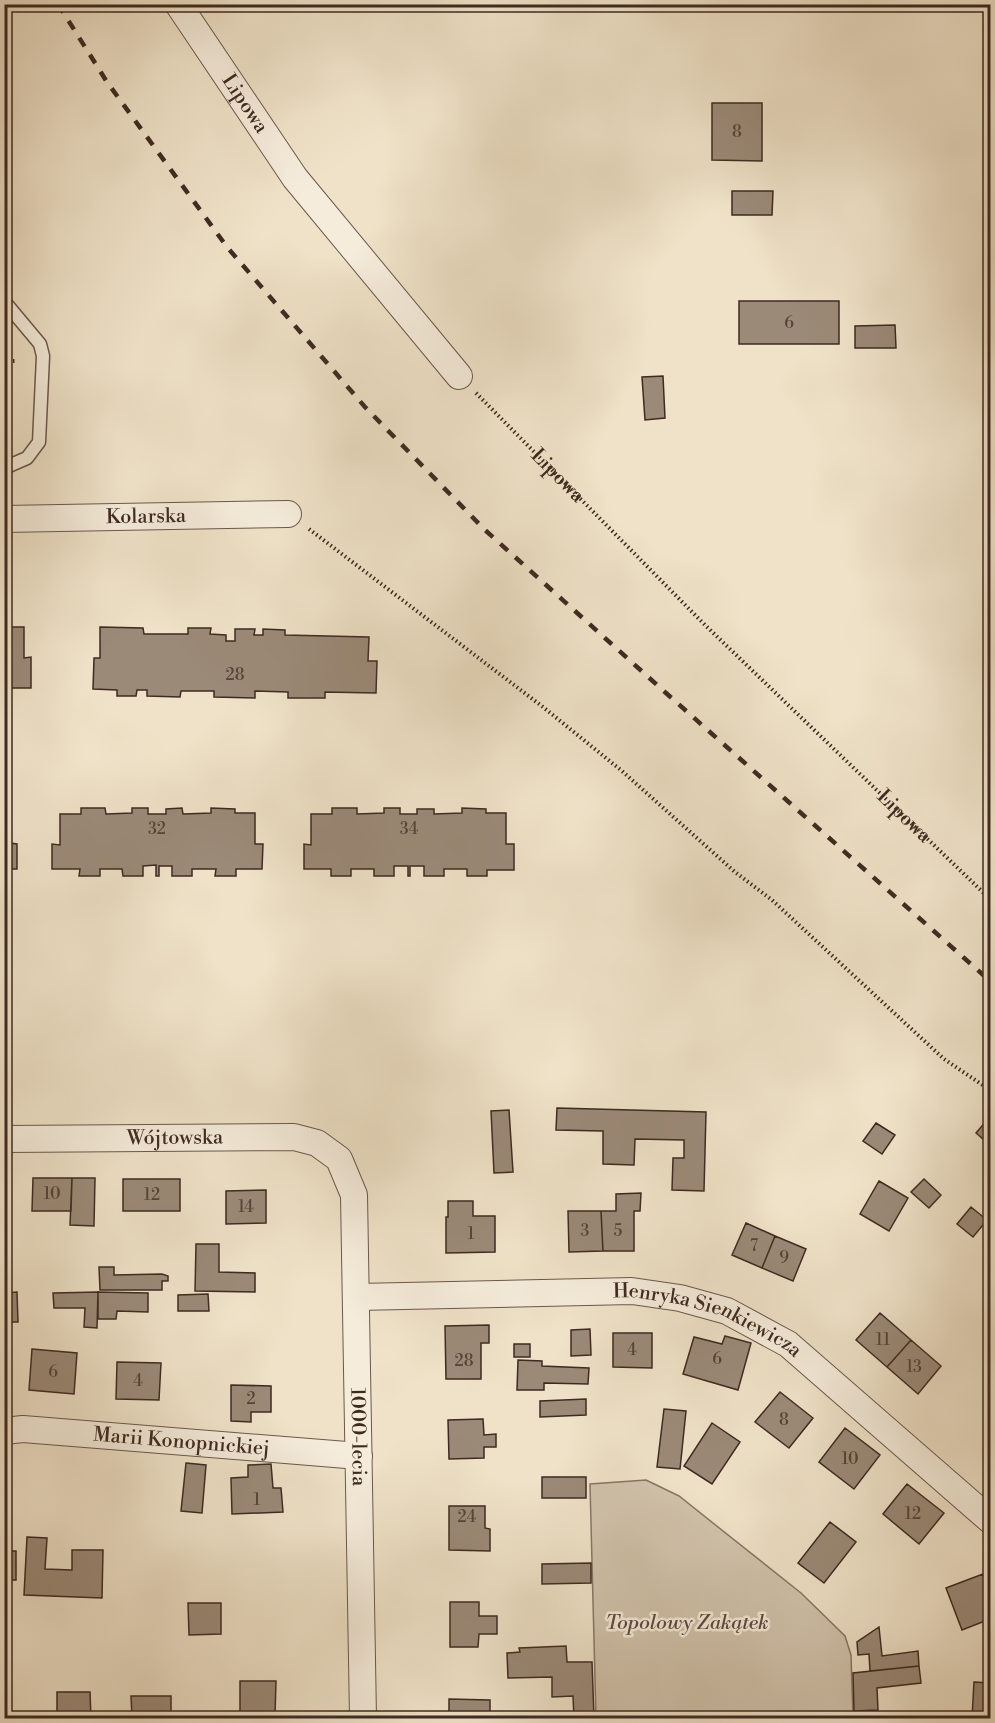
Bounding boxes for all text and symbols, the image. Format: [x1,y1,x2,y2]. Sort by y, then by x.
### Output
street label: Lipowa [216,69,274,139]
house number: 8 [732,122,742,142]
house number: 6 [784,313,794,333]
street label: Lipowa [525,443,590,509]
street label: Kolarska [106,503,187,530]
house number: 28 [226,665,245,685]
street label: Lipowa [871,784,937,849]
house number: 32 [148,819,166,839]
house number: 34 [400,819,419,839]
street label: Wójtowska [126,1125,224,1151]
house number: 10 [44,1184,61,1204]
house number: 12 [144,1185,160,1205]
house number: 14 [238,1197,254,1217]
house number: 3 [581,1221,590,1241]
house number: 5 [614,1221,623,1241]
house number: 1 [468,1224,475,1244]
house number: 7 [750,1236,758,1256]
house number: 9 [779,1248,789,1268]
street label: Henryka Sienkiewicza [613,1278,808,1363]
house number: 11 [876,1330,890,1350]
house number: 4 [627,1340,637,1360]
house number: 6 [712,1349,722,1369]
house number: 28 [455,1351,474,1371]
house number: 13 [906,1357,922,1377]
house number: 6 [48,1362,58,1382]
house number: 4 [133,1371,143,1391]
street label: 1000-lecia [345,1387,372,1487]
house number: 2 [246,1389,256,1409]
house number: 8 [779,1410,789,1430]
street label: Marii Konopnickiej [92,1422,271,1461]
house number: 10 [842,1449,859,1469]
house number: 1 [254,1490,261,1510]
house number: 12 [905,1504,921,1524]
house number: 24 [458,1507,477,1527]
park label: Topolowy Zakątek [605,1611,769,1636]

